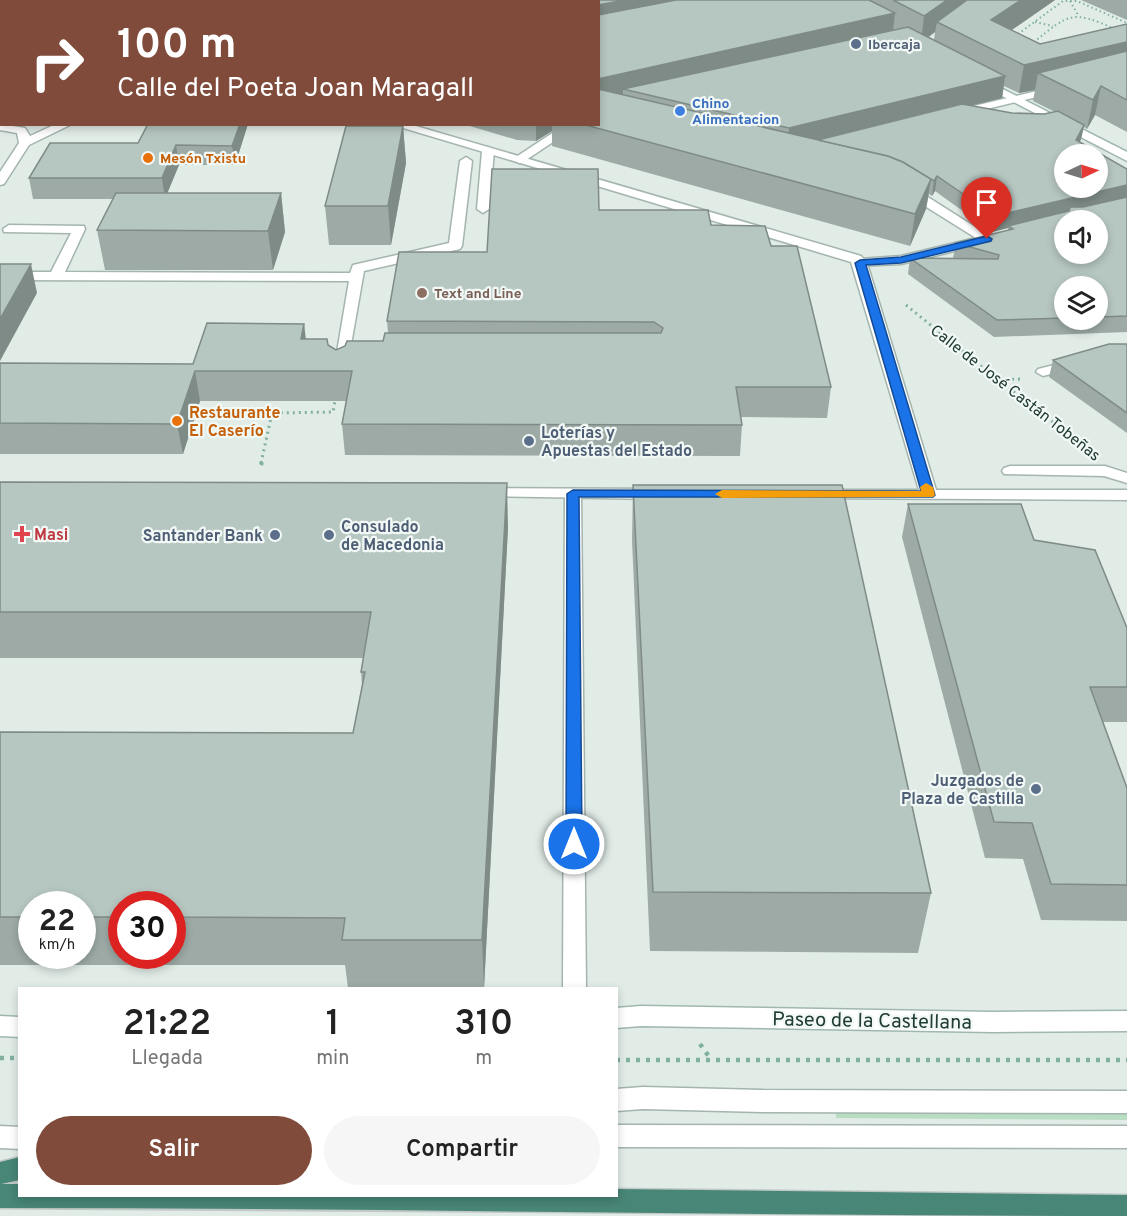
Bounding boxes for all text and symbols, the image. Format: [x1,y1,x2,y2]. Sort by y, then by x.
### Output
text: 100 m [117,20,236,73]
icon: right [18,24,96,102]
marker: Ibercaja [849,37,863,51]
place label: Ibercaja [868,37,921,54]
text: Calle del Poeta Joan Maragall [117,72,474,106]
place label: Chino Alimentacion [692,96,779,129]
marker: Chino Alimentacion [673,104,687,118]
north arrow [1054,144,1108,198]
map controls [1054,144,1108,330]
marker: Mesón Txistu [141,151,155,165]
place label: Mesón Txistu [160,151,246,168]
pin [961,177,1012,239]
icon: arrive [970,186,1003,219]
button: sound [1054,210,1108,264]
button: layers [1054,276,1108,330]
marker: Text and Line [415,286,429,300]
place label: Text and Line [434,286,522,303]
street label: Calle de José Castán Tobeñas [926,321,1104,466]
place label: Restaurante El Caserío [189,404,280,442]
marker: Restaurante El Caserío [170,414,184,428]
place label: Loterías y Apuestas del Estado [541,424,692,462]
marker: Loterías y Apuestas del Estado [522,434,536,448]
place label: Consulado de Macedonia [341,518,444,556]
place label: Masi [34,526,68,546]
marker: Masi [15,527,29,541]
place label: Santander Bank [143,527,263,547]
marker: Santander Bank [268,528,282,542]
marker: Consulado de Macedonia [322,528,336,542]
place label: Juzgados de Plaza de Castilla [901,772,1024,810]
marker: Juzgados de Plaza de Castilla [1029,782,1043,796]
position arrow [542,812,606,876]
speed limit sign: 30 [108,891,186,969]
text: 22 [39,904,75,941]
text: km/h [39,936,75,955]
text: 21:22 [123,1002,211,1048]
text: 1 [326,1002,340,1048]
text: 310 [454,1002,513,1048]
street label: Paseo de la Castellana [772,1007,972,1037]
text: Llegada [131,1046,203,1072]
text: min [316,1046,349,1072]
text: m [475,1046,492,1072]
button: Salir [36,1116,312,1185]
button: Compartir [324,1116,600,1185]

